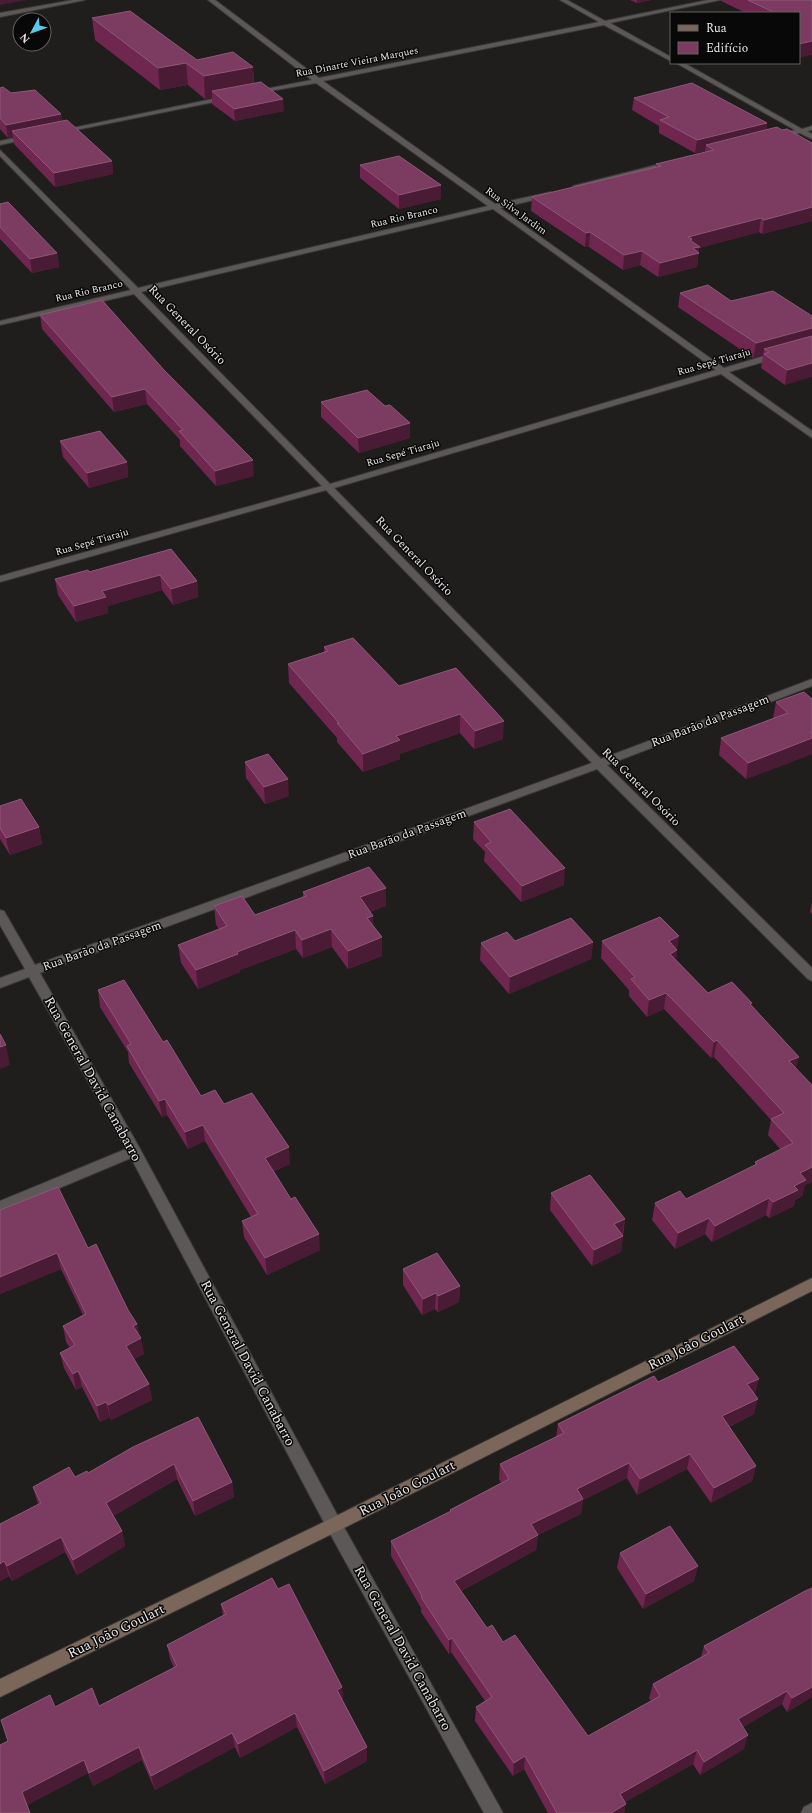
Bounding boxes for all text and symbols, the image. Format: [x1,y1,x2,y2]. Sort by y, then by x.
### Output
north arrow [12,12,52,52]
legend [670,12,800,64]
text: Rua [706,19,727,38]
text: N [15,29,34,47]
text: Edifício [706,39,748,58]
street label: Rua Dinarte Vieira Marques [294,42,420,82]
street label: Rua Silva Jardim [482,183,551,239]
street label: Rua Rio Branco [369,201,439,233]
street label: Rua Rio Branco [54,275,124,307]
street label: Rua General Osório [144,281,230,369]
street label: Rua Sepé Tiaraju [676,344,753,380]
street label: Rua Sepé Tiaraju [365,435,442,471]
street label: Rua General Osório [371,512,457,600]
street label: Rua Sepé Tiaraju [54,524,131,560]
street label: Rua Barão da Passagem [648,690,772,752]
street label: Rua General Osório [597,743,685,831]
street label: Rua Barão da Passagem [345,804,469,864]
street label: Rua Barão da Passagem [40,916,164,976]
street label: Rua General David Canabarro [39,993,147,1165]
street label: Rua General David Canabarro [195,1276,301,1450]
street label: Rua João Goulart [644,1309,748,1375]
street label: Rua João Goulart [355,1455,459,1521]
street label: Rua General David Canabarro [349,1562,457,1734]
street label: Rua João Goulart [64,1598,168,1664]

